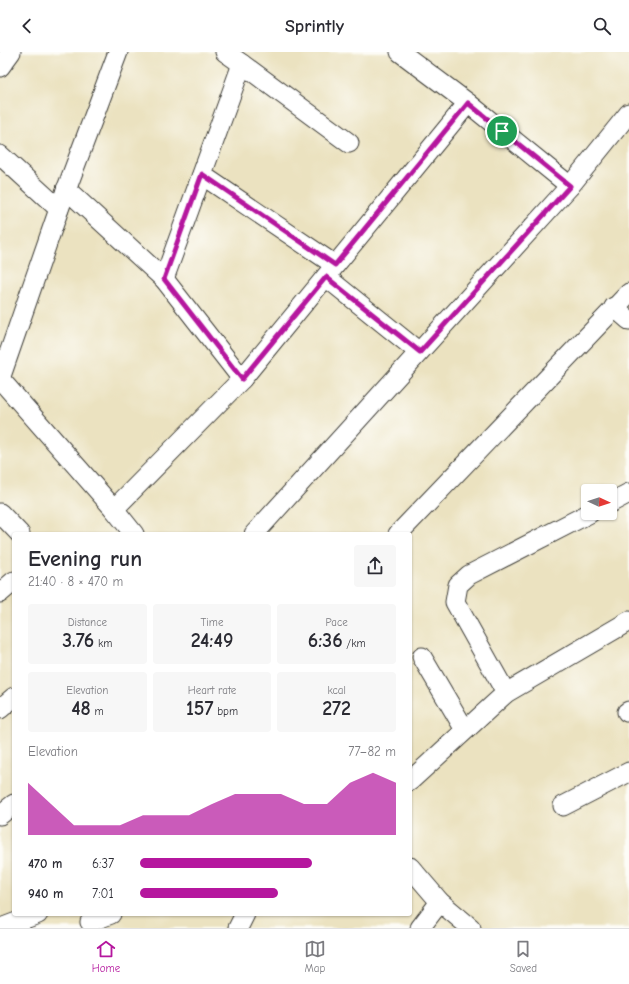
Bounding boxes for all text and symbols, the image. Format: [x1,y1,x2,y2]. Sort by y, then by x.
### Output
icon: back [16,15,38,37]
icon: search [591,15,613,37]
text: Sprintly [285,16,344,37]
pin [485,114,519,148]
icon: arrive [491,120,513,142]
north arrow [581,484,617,520]
map controls [581,484,617,520]
button: share [354,545,396,587]
text: Evening run [28,546,142,572]
text: 21:40 · 8 × 470 m [28,574,123,589]
text: Distance [68,616,107,629]
text: Time [201,616,223,629]
text: Pace [326,616,348,629]
text: 3.76 [62,629,94,652]
text: 24:49 [191,629,233,652]
text: 6:36 [308,629,343,652]
text: km [94,637,112,650]
text: /km [343,637,366,650]
text: Elevation [66,684,108,697]
text: Heart rate [188,684,236,697]
text: kcal [327,684,346,697]
text: 48 [71,697,91,720]
text: 157 [186,697,213,720]
text: 272 [322,697,351,720]
text: m [91,705,104,718]
text: bpm [213,705,238,718]
text: Elevation [28,744,78,759]
text: 77–82 m [348,744,396,759]
text: 470 m [28,856,62,871]
text: 6:37 [92,856,114,871]
text: 940 m [28,886,63,901]
text: 7:01 [92,886,114,901]
tab: Home [92,938,120,975]
tab: Map [304,938,326,975]
tab: Saved [510,938,537,975]

